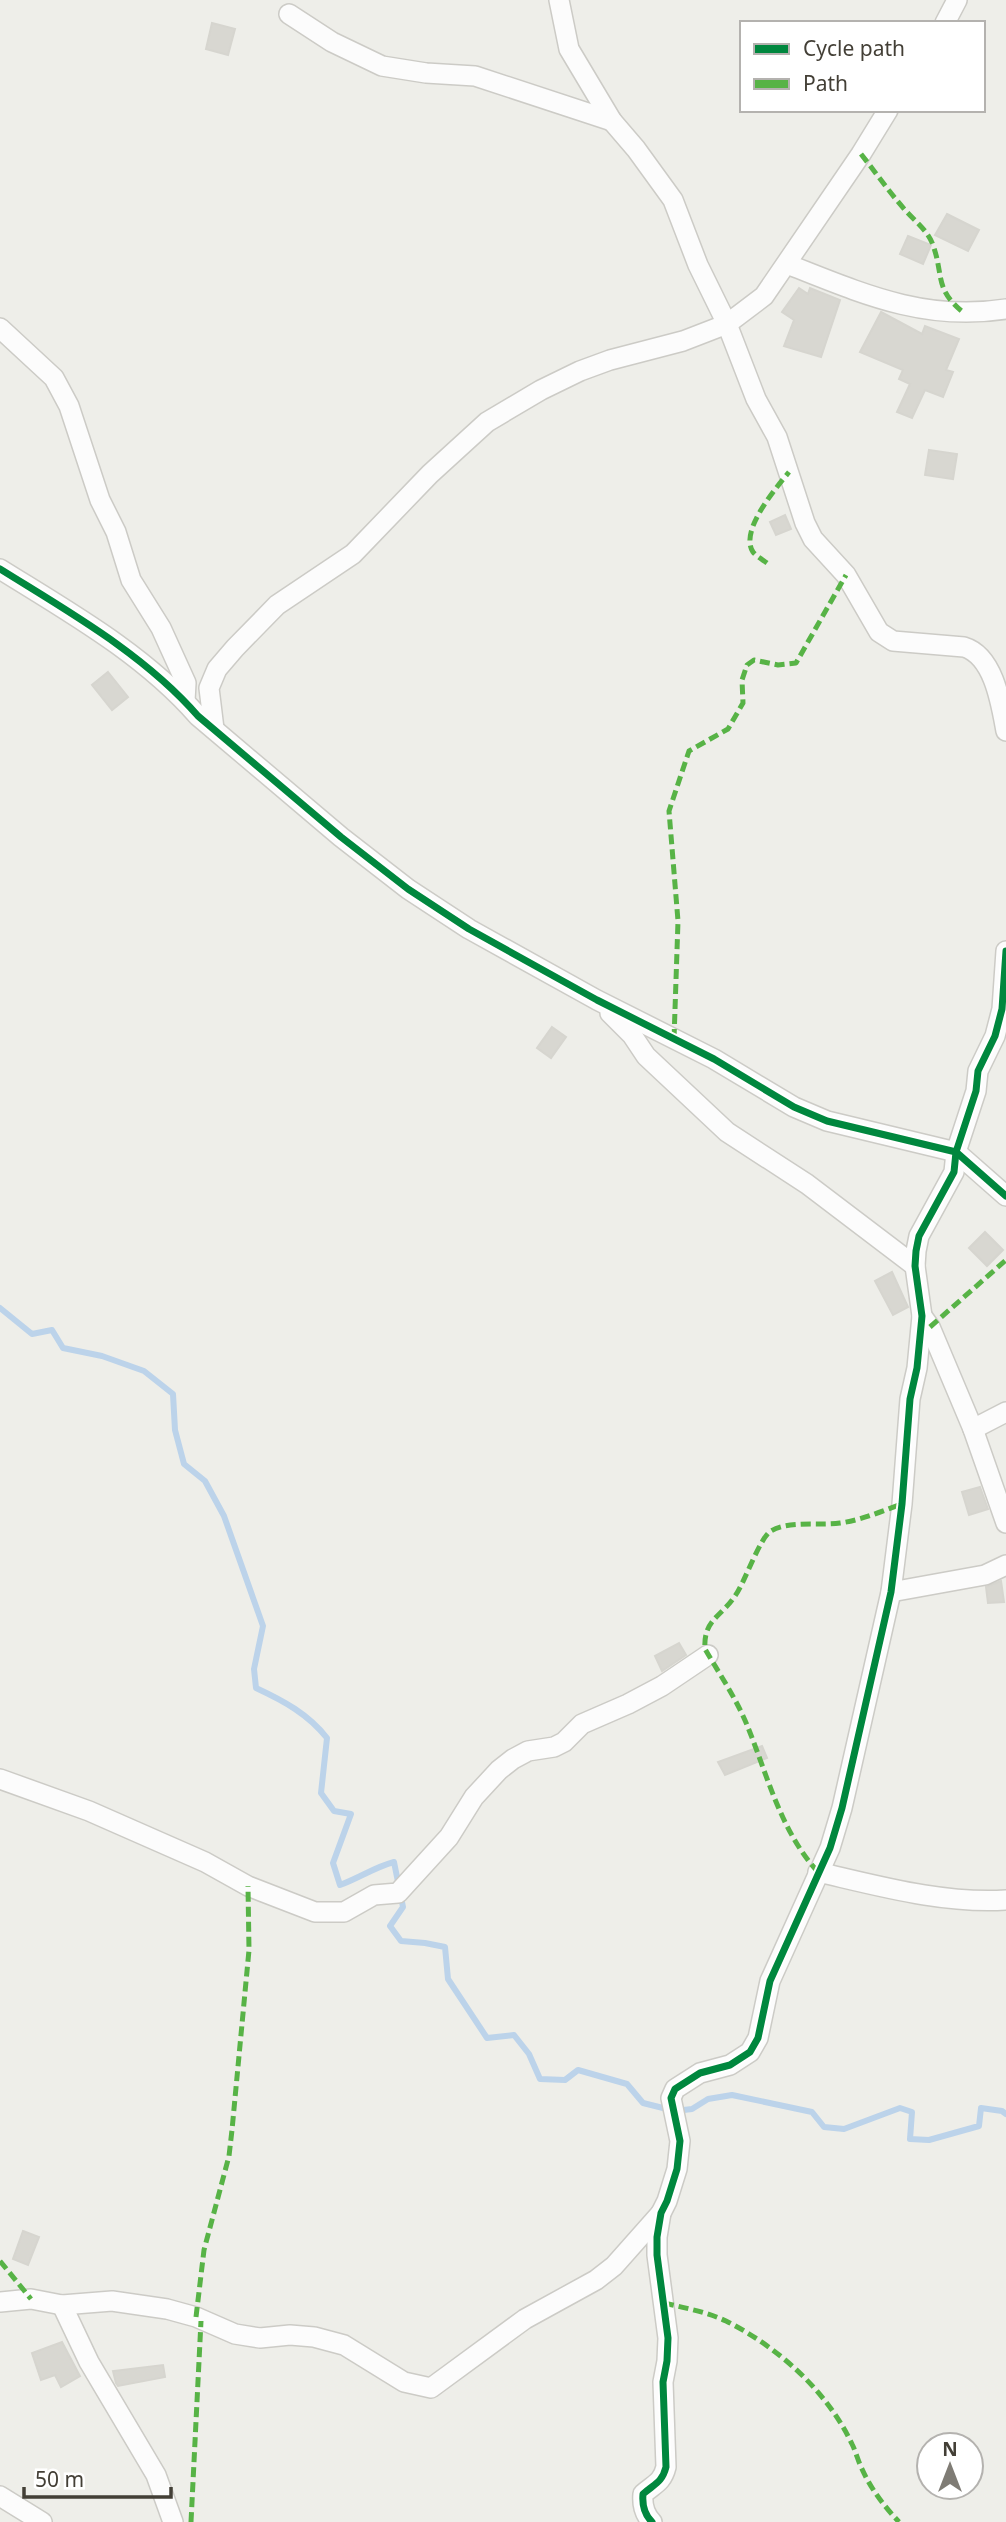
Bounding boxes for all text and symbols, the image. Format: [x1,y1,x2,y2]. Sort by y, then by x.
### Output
legend [740,21,985,112]
text: Cycle path [803,34,905,62]
text: Path [803,69,848,97]
north arrow [915,2431,985,2501]
text: N [942,2436,958,2462]
scale bar [24,2456,172,2500]
text: 50 m [35,2465,84,2493]

